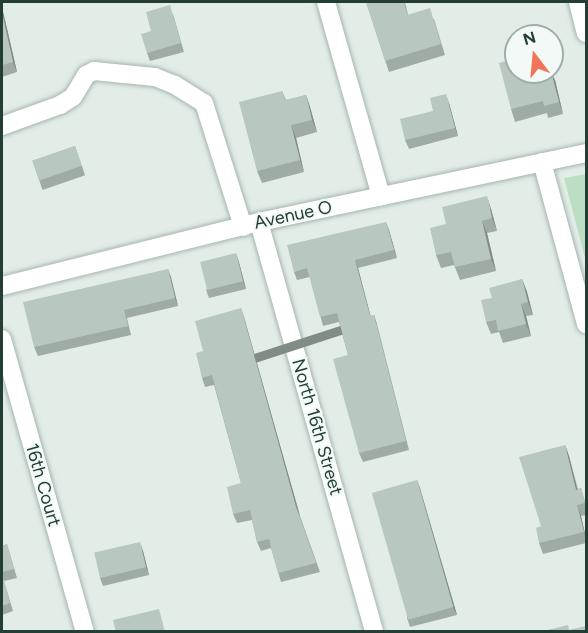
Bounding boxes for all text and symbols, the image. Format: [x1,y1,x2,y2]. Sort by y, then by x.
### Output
north arrow [504,24,564,84]
text: N [521,27,538,49]
street label: Avenue O [252,196,334,234]
street label: North 16th Street [287,356,347,498]
street label: 16th Court [21,441,65,529]

